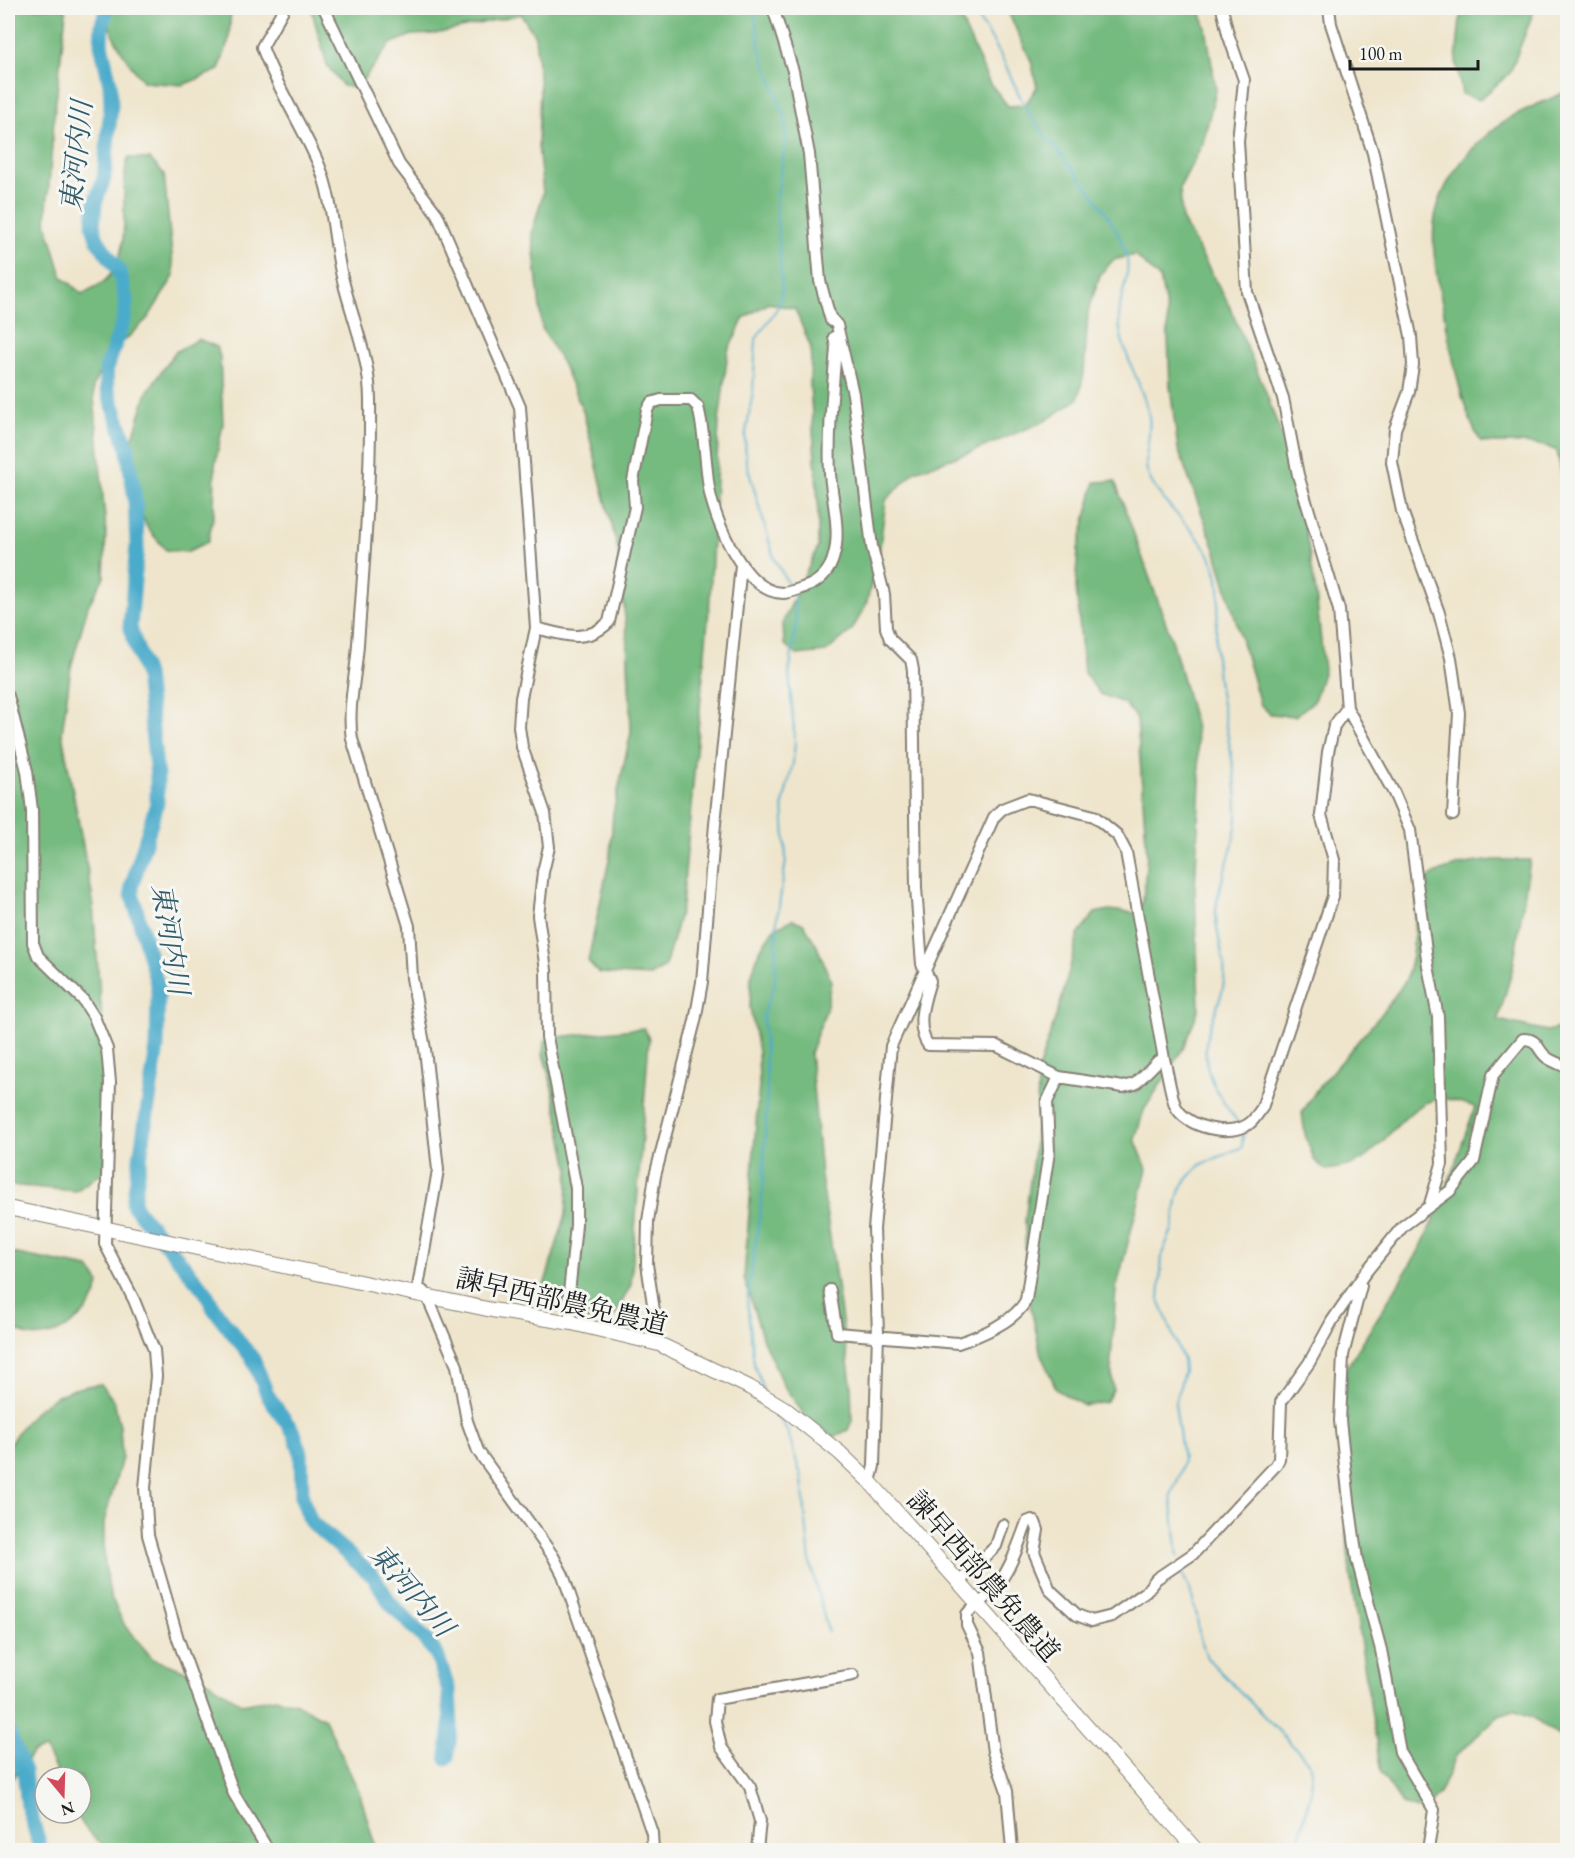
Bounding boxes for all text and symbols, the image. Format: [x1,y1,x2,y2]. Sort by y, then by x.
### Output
scale bar [1350,33,1478,71]
text: 100 m [1359,42,1403,65]
water label: 東河内川 [52,95,100,214]
water label: 東河内川 [144,881,198,1000]
street label: 諫早西部農免農道 [453,1260,671,1342]
street label: 諫早西部農免農道 [900,1483,1068,1669]
water label: 東河内川 [362,1536,464,1646]
north arrow [33,1765,93,1825]
text: N [58,1797,77,1821]

